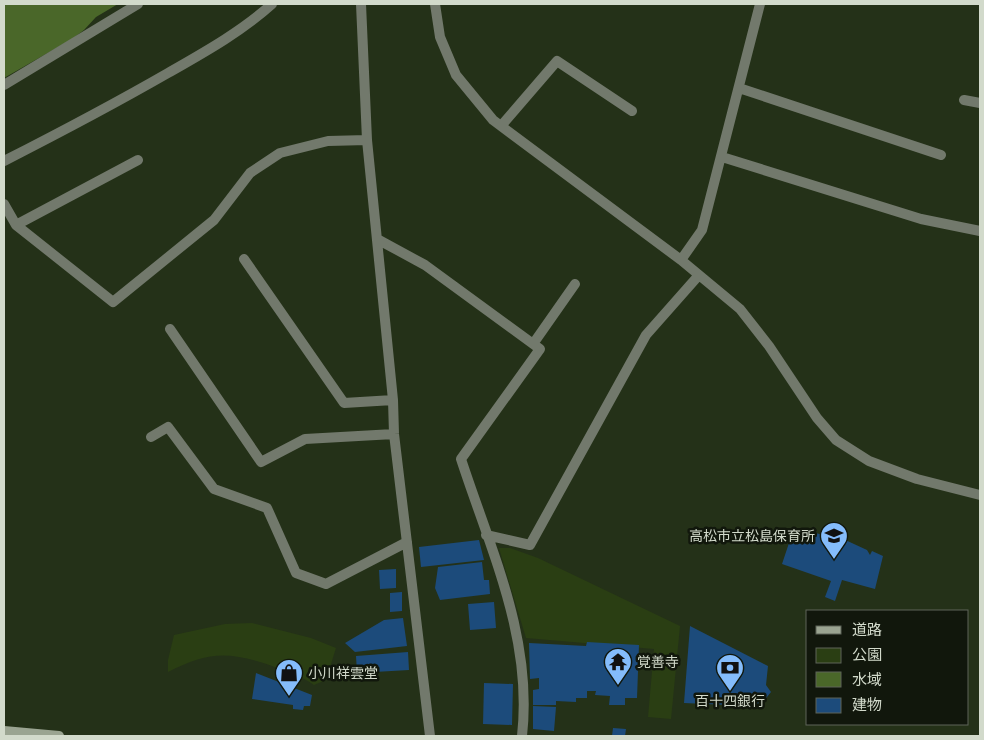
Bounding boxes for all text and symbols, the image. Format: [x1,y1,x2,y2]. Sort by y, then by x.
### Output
school or university icon: 高松市立松島保育所 [819,521,849,560]
place label: 高松市立松島保育所 [689,528,815,545]
legend [806,610,969,725]
text: 道路 [852,621,882,639]
text: 公園 [852,646,882,664]
temple icon: 覚善寺 [603,647,633,686]
bank icon: 百十四銀行 [715,653,745,692]
place label: 覚善寺 [637,654,679,671]
shop icon: 小川祥雲堂 [274,658,304,697]
place label: 小川祥雲堂 [308,665,378,682]
text: 水域 [852,671,882,689]
place label: 百十四銀行 [695,693,765,710]
text: 建物 [852,696,882,714]

